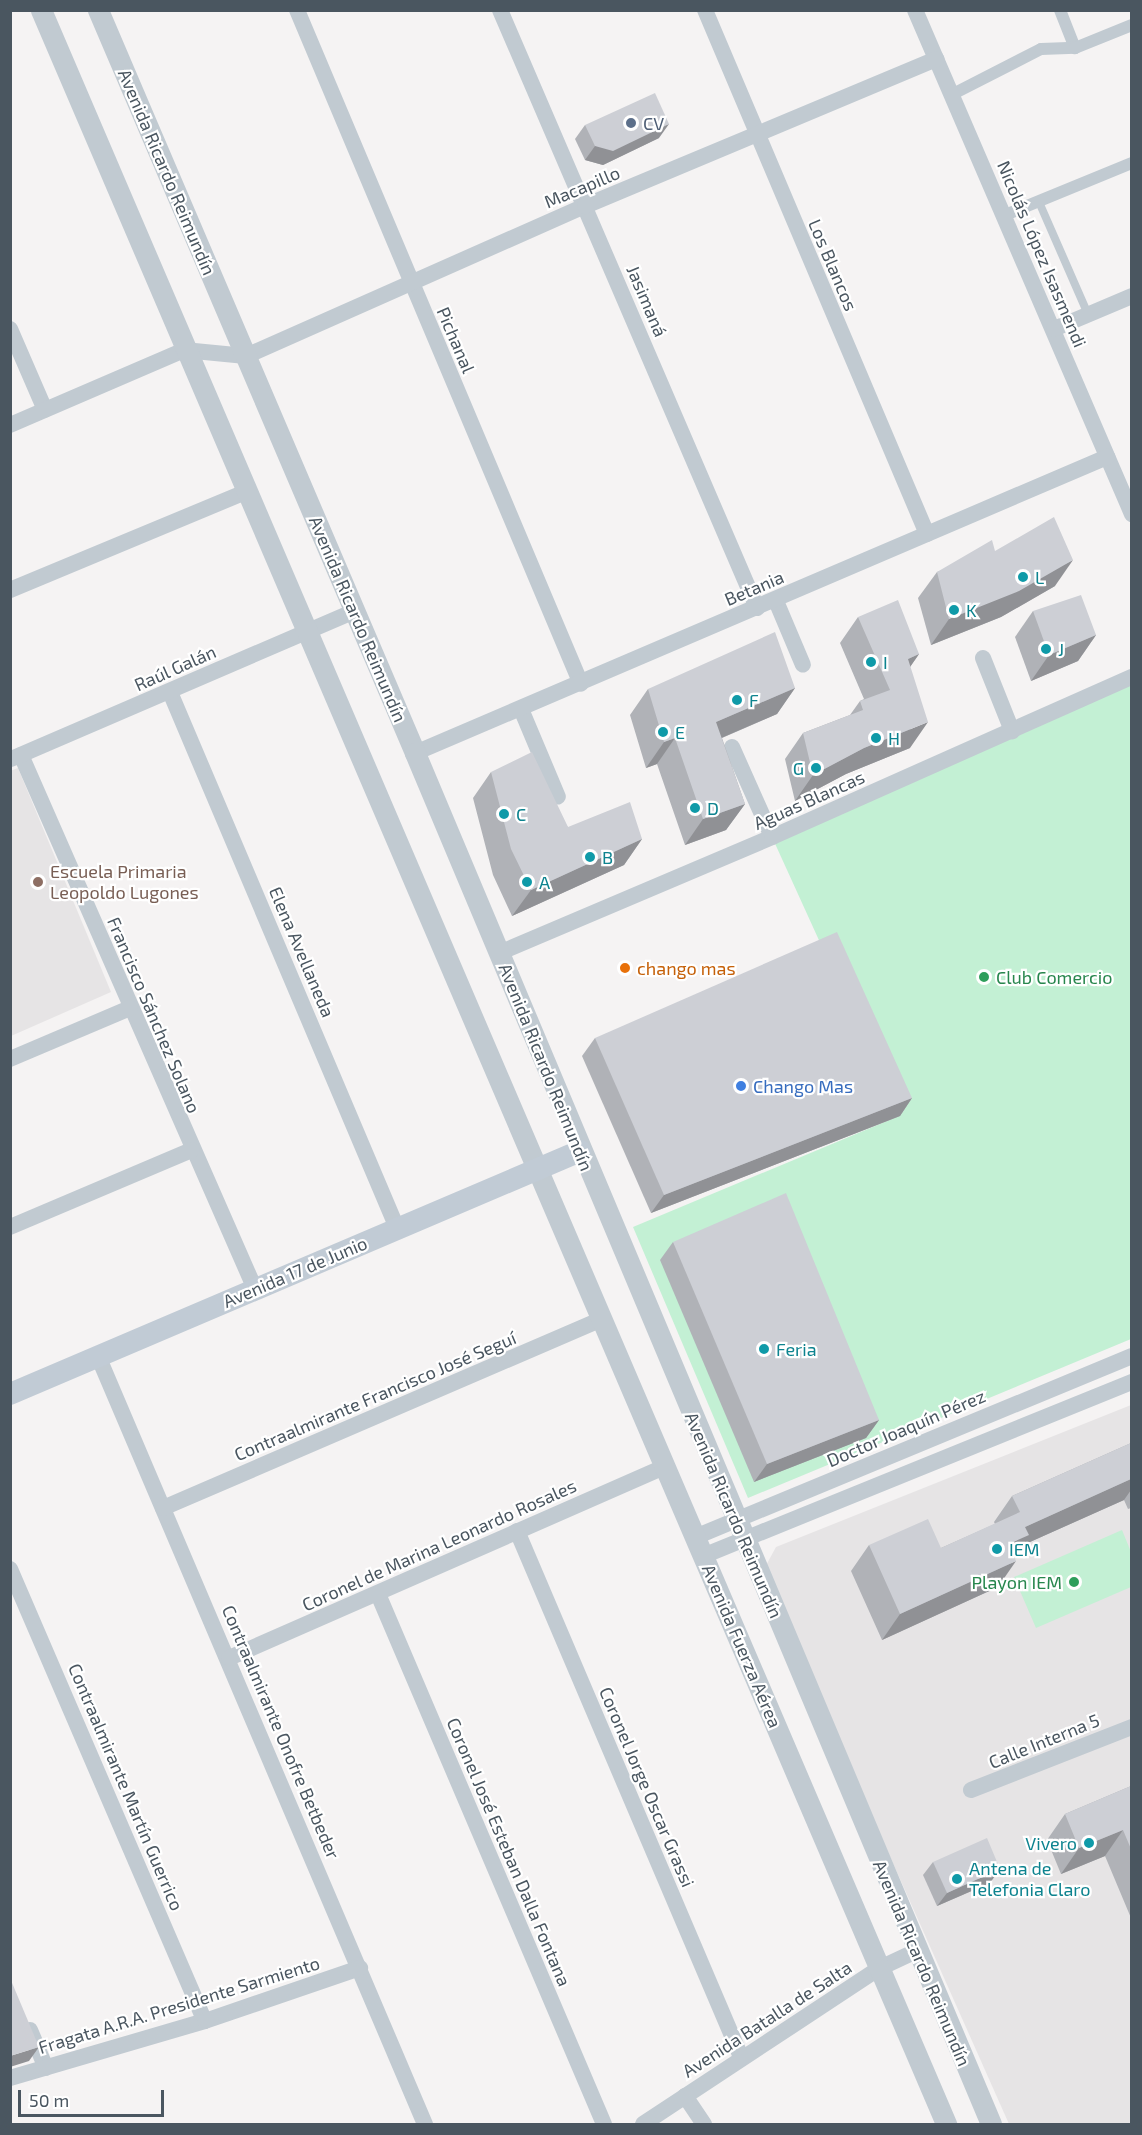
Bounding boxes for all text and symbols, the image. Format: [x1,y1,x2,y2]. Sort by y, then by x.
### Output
street label: Avenida Ricardo Reimundín [114,66,220,278]
place label: CV [643,112,664,134]
marker: CV [624,116,638,130]
street label: Nicolás López Isasmendi [993,157,1091,351]
street label: Macapillo [541,161,623,213]
street label: Los Blancos [804,216,862,314]
street label: Jasimaná [622,262,672,340]
street label: Pichanal [432,304,480,376]
street label: Avenida Ricardo Reimundín [305,513,411,725]
street label: Betania [721,566,787,610]
place label: L [1035,566,1044,588]
marker: L [1016,570,1030,584]
place label: K [966,599,977,621]
marker: K [947,603,961,617]
place label: J [1058,638,1064,660]
street label: Raúl Galán [131,640,219,696]
marker: J [1039,642,1053,656]
place label: I [883,651,888,673]
marker: I [864,655,878,669]
place label: F [749,689,759,711]
marker: F [730,693,744,707]
place label: E [675,721,685,743]
marker: E [656,725,670,739]
place label: H [888,727,900,749]
marker: H [869,731,883,745]
place label: G [793,757,804,779]
marker: G [809,761,823,775]
street label: Aguas Blancas [750,766,868,834]
place label: D [707,797,719,819]
marker: D [688,801,702,815]
place label: C [516,803,526,825]
marker: C [497,807,511,821]
place label: B [602,846,613,868]
marker: B [583,850,597,864]
place label: Escuela Primaria Leopoldo Lugones [50,861,199,904]
place label: A [539,871,550,893]
marker: Escuela Primaria Leopoldo Lugones [31,875,45,889]
marker: A [520,875,534,889]
street label: Elena Avellaneda [265,883,339,1021]
street label: Francisco Sánchez Solano [103,914,205,1116]
place label: chango mas [637,957,736,979]
street label: Avenida Ricardo Reimundín [494,960,598,1174]
marker: chango mas [618,961,632,975]
place label: Club Comercio [996,966,1113,988]
marker: Club Comercio [977,970,991,984]
place label: Chango Mas [753,1075,853,1097]
marker: Chango Mas [734,1079,748,1093]
street label: Avenida 17 de Junio [219,1232,371,1312]
street label: Contraalmirante Francisco José Seguí [231,1327,519,1465]
place label: Feria [776,1338,817,1360]
marker: Feria [757,1342,771,1356]
street label: Doctor Joaquín Pérez [823,1385,989,1471]
street label: Avenida Ricardo Reimundín [681,1409,787,1621]
street label: Coronel de Marina Leonardo Rosales [298,1474,580,1616]
place label: IEM [1009,1538,1040,1560]
marker: IEM [990,1542,1004,1556]
street label: Avenida Fuerza Aérea [698,1561,786,1731]
place label: Playon IEM [971,1571,1062,1593]
marker: Playon IEM [1067,1575,1081,1589]
street label: Contraalmirante Onofre Betbeder [218,1602,344,1862]
street label: Contraalmirante Martín Guerrico [64,1660,188,1914]
street label: Coronel Jorge Oscar Grassi [595,1683,699,1891]
street label: Calle Interna 5 [986,1709,1102,1773]
street label: Coronel José Esteban Dalla Fontana [442,1714,576,1990]
place label: Vivero [1025,1832,1077,1854]
marker: Vivero [1082,1836,1096,1850]
street label: Avenida Ricardo Reimundín [869,1857,975,2069]
place label: Antena de Telefonia Claro [969,1858,1091,1900]
marker: Antena de Telefonia Claro [950,1872,964,1886]
street label: Fragata A.R.A. Presidente Sarmiento [36,1952,322,2058]
street label: Avenida Batalla de Salta [678,1956,856,2082]
scale bar [21,2078,166,2116]
text: 50 m [29,2089,69,2111]

